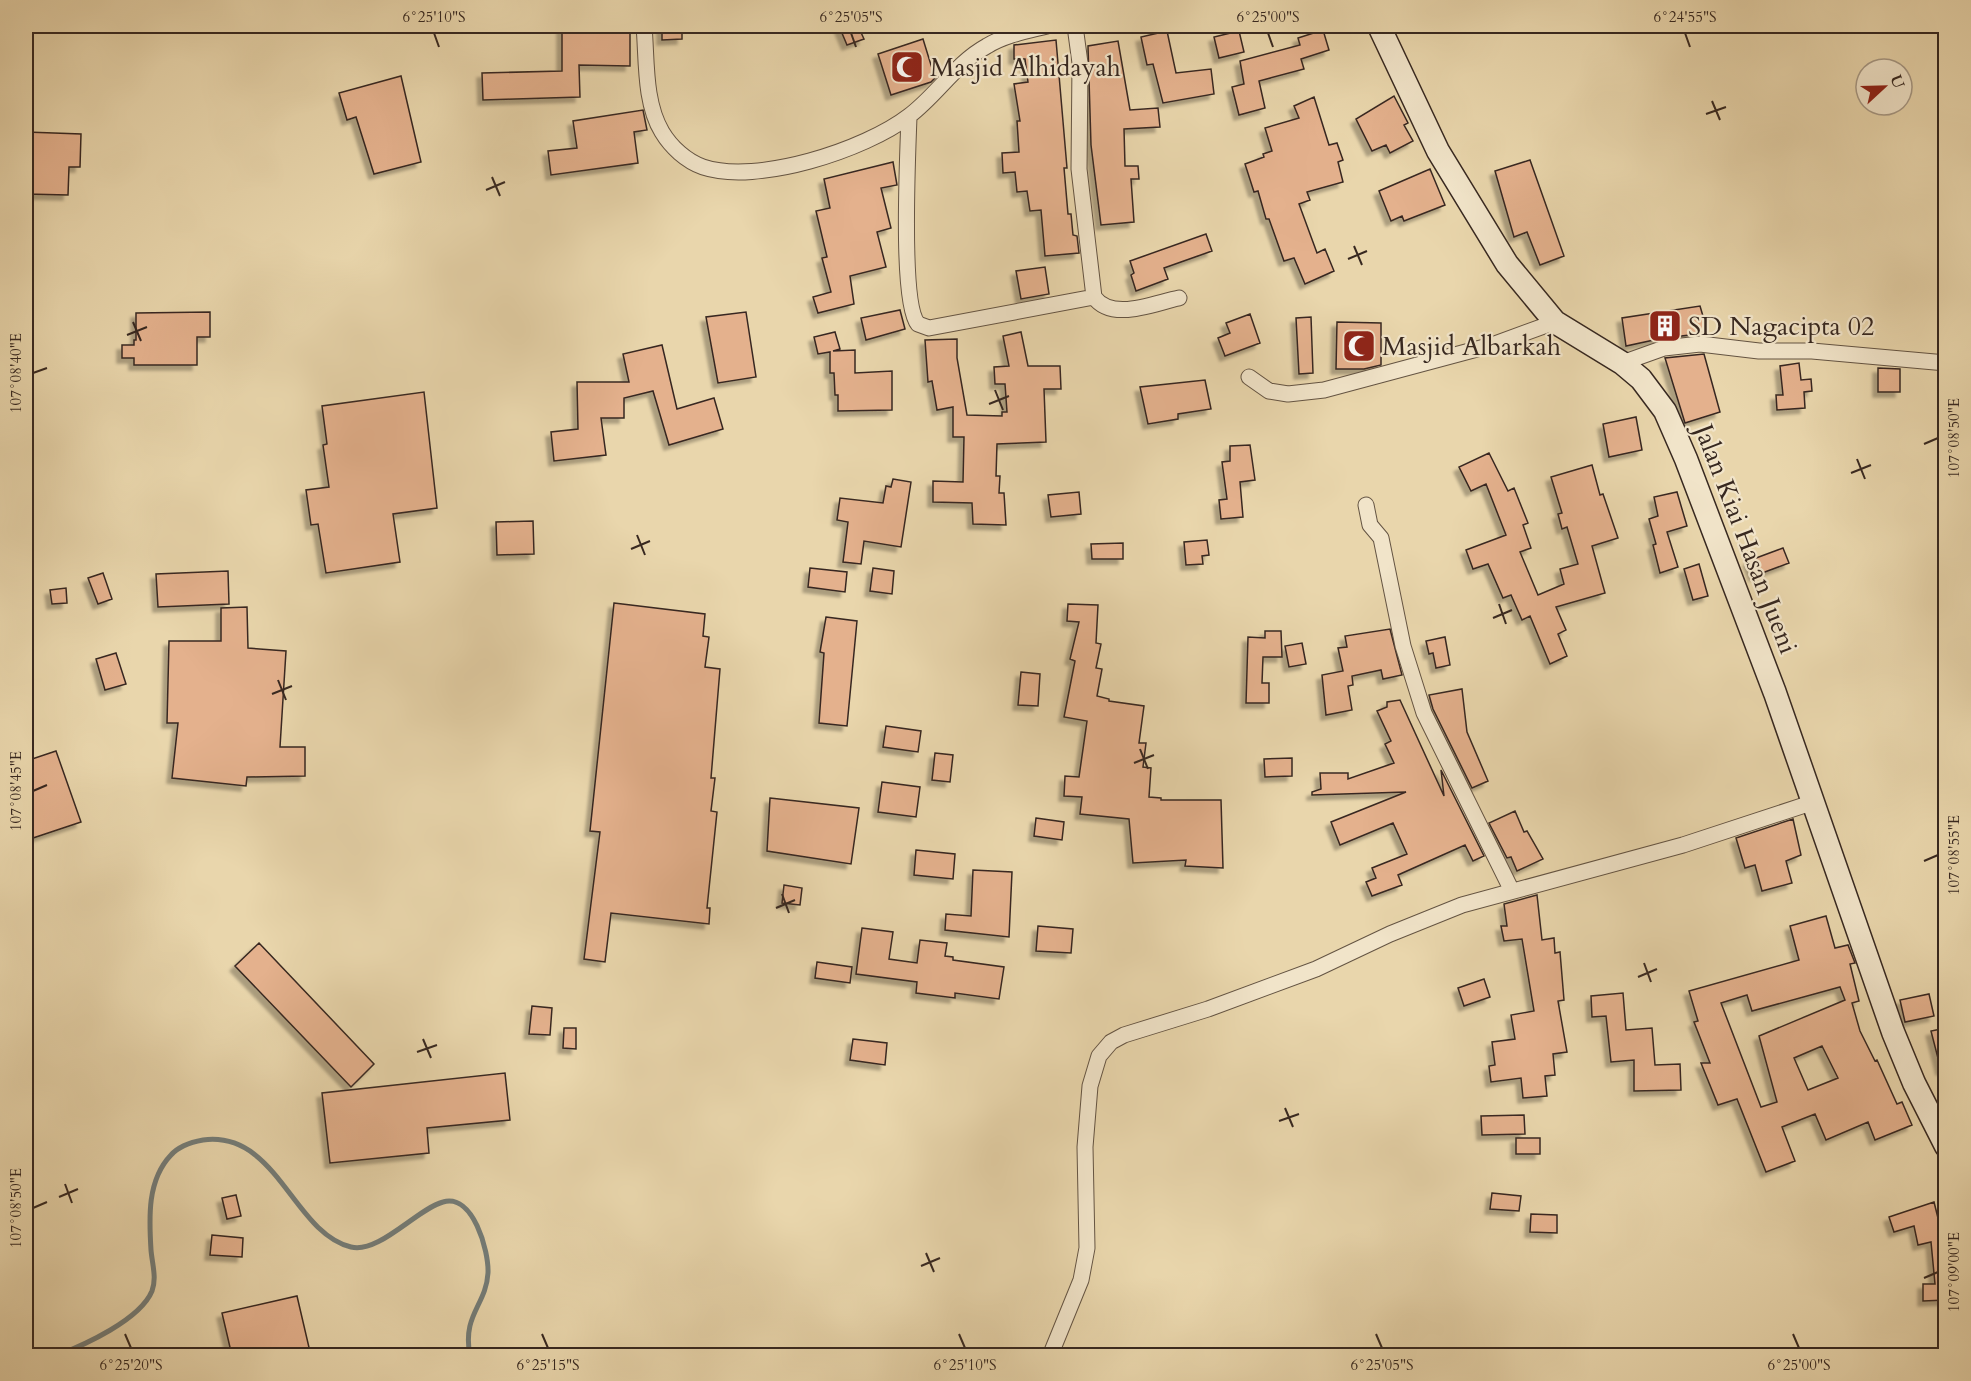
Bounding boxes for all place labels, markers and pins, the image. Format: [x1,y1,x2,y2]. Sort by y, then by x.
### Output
mosque icon: Masjid Alhidayah [889,49,925,85]
place label: Masjid Alhidayah [930,50,1121,85]
building icon: SD Nagacipta 02 [1647,308,1683,344]
place label: SD Nagacipta 02 [1688,309,1874,344]
mosque icon: Masjid Albarkah [1341,328,1377,364]
place label: Masjid Albarkah [1382,329,1561,364]

